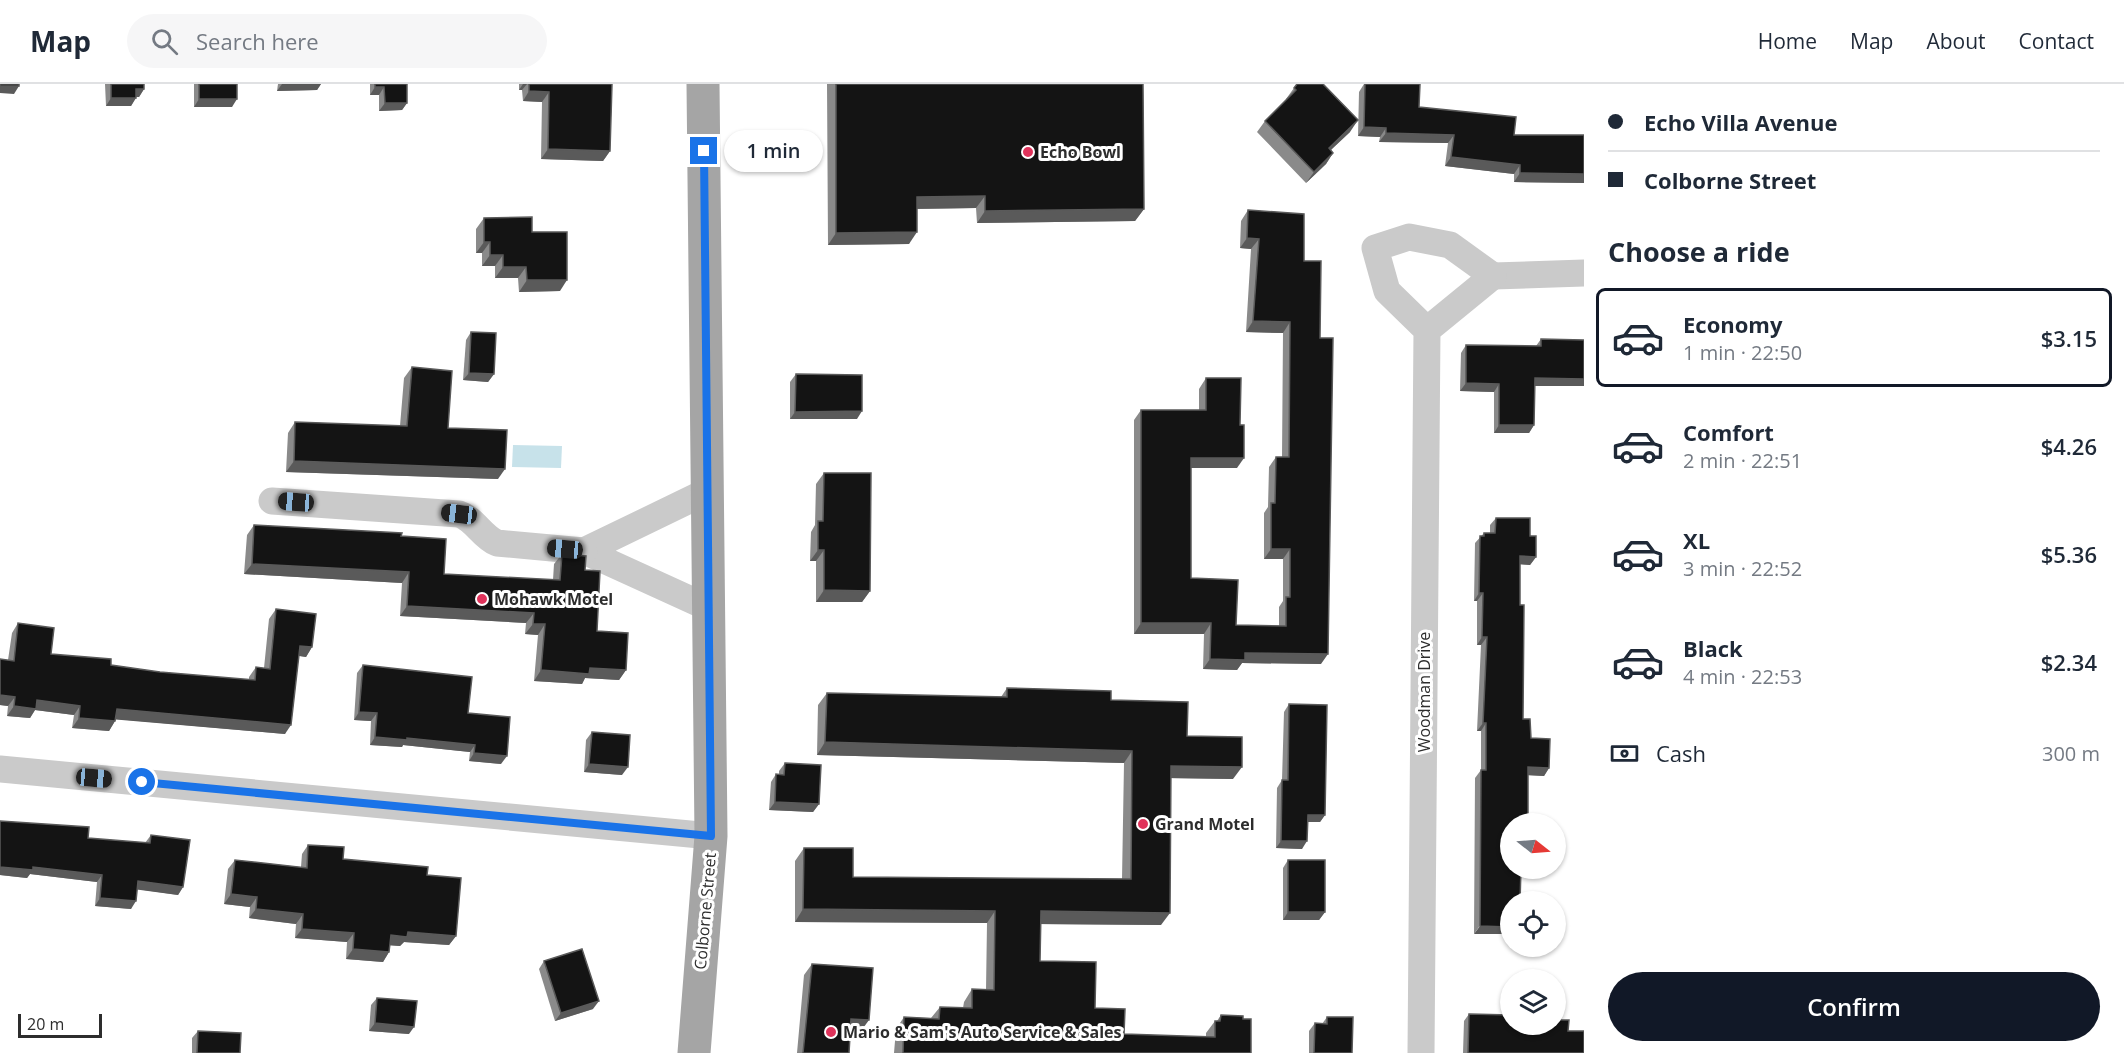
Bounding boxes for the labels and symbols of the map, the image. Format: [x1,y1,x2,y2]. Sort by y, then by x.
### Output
callout: 1 min [725,130,824,172]
route end [690,137,717,164]
place label: Echo Bowl [1040,141,1121,163]
marker: Echo Bowl [1021,145,1035,159]
car [277,492,315,512]
car [440,503,478,525]
car [546,538,584,560]
place label: Mohawk Motel [494,588,613,610]
marker: Mohawk Motel [475,592,489,606]
street label: Woodman Drive [1413,632,1435,752]
car [75,767,113,789]
route start [128,768,155,795]
place label: Grand Motel [1155,813,1255,835]
north arrow [1500,813,1566,879]
marker: Grand Motel [1136,817,1150,831]
street label: Colborne Street [689,851,721,970]
scale bar [18,1011,102,1038]
place label: Mario & Sam's Auto Service & Sales [843,1021,1122,1043]
marker: Mario & Sam's Auto Service & Sales [824,1025,838,1039]

